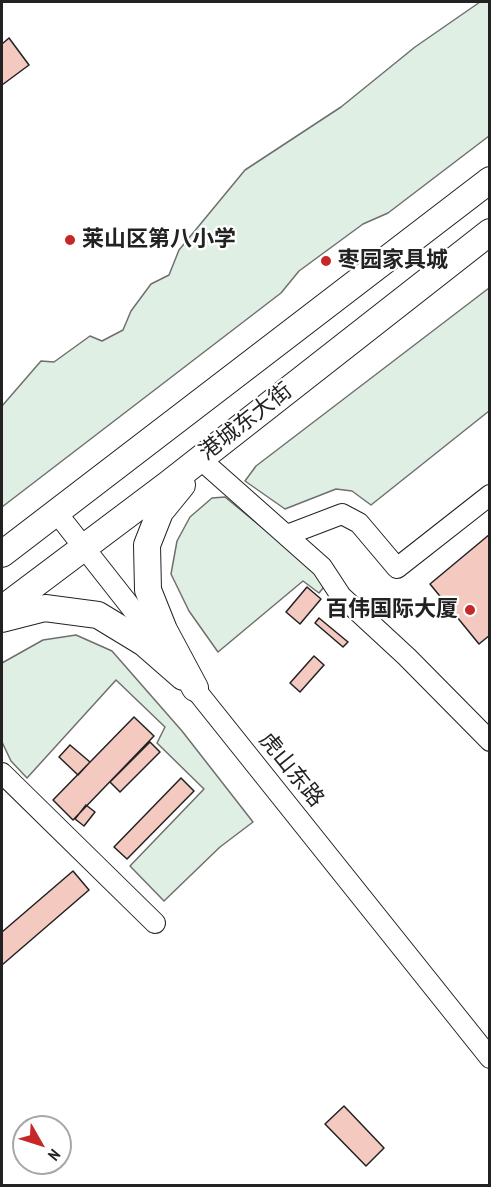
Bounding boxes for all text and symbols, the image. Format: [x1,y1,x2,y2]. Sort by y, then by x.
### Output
place label: 莱山区第八小学 [82,227,236,253]
marker: 莱山区第八小学 [63,233,77,247]
place label: 枣园家具城 [338,248,448,274]
marker: 枣园家具城 [319,254,333,268]
street label: 港城东大街 [195,378,297,466]
place label: 百伟国际大厦 [326,597,458,623]
marker: 百伟国际大厦 [463,603,477,617]
street label: 虎山东路 [253,727,329,813]
north arrow [12,1115,72,1175]
text: N [44,1145,65,1165]

